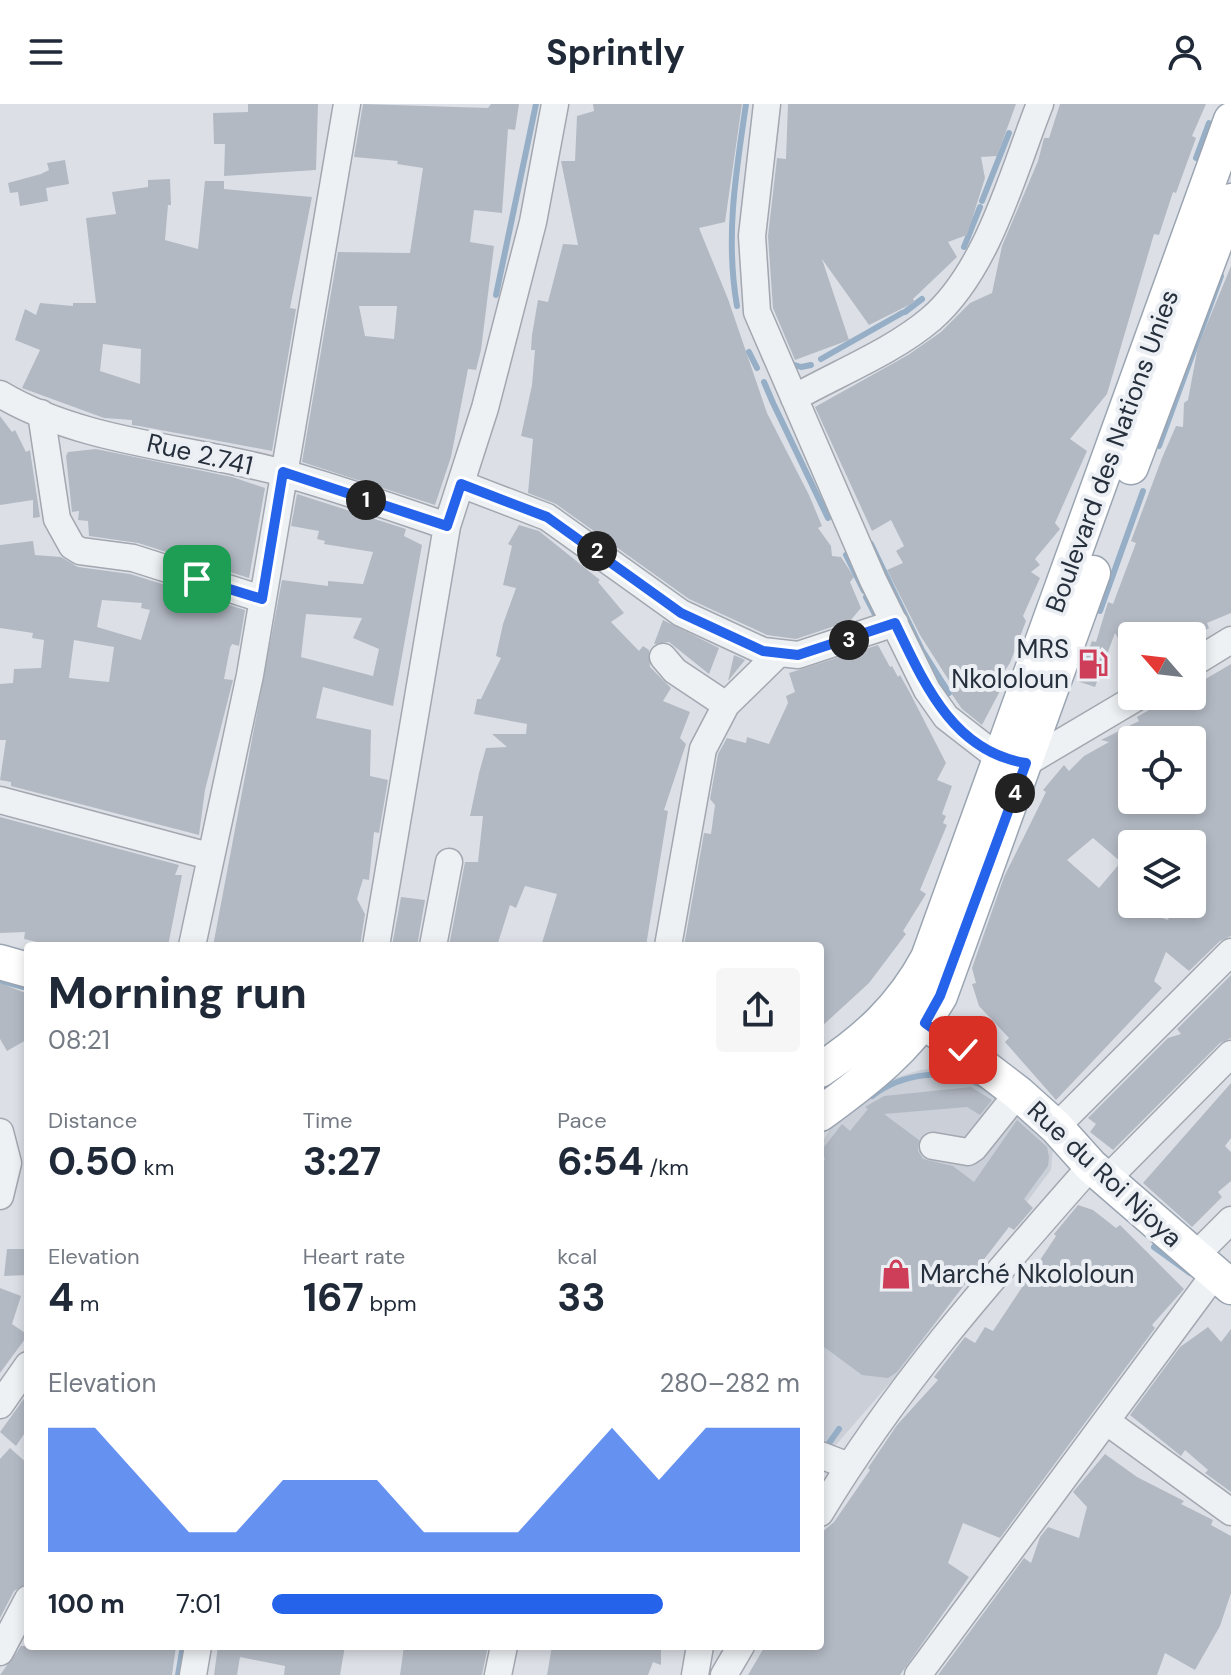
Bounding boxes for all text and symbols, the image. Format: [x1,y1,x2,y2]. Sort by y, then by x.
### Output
text: Sprintly [546,29,685,76]
icon: menu [24,30,68,74]
icon: person [1163,30,1207,74]
street label: Boulevard des Nations Unies [1038,285,1186,617]
street label: Rue 2.741 [144,425,256,483]
pin: 1 [346,480,386,520]
text: 1 [362,485,370,514]
pin: 2 [577,531,617,571]
text: 2 [591,536,603,565]
pin [163,545,231,613]
icon: arrive [175,557,219,601]
pin: 3 [829,620,869,660]
north arrow [1118,622,1206,710]
map controls [1118,622,1206,918]
text: 3 [842,625,856,654]
place label: MRS Nkololoun [951,632,1069,696]
fuel station icon: MRS Nkololoun [1076,647,1110,681]
button: locate [1118,726,1206,814]
pin: 4 [995,773,1035,813]
text: 4 [1008,778,1022,807]
button: layers [1118,830,1206,918]
text: Morning run [48,964,307,1022]
button: share [716,968,800,1052]
pin [929,1016,997,1084]
text: 08:21 [48,1023,110,1057]
icon: check [941,1028,985,1072]
street label: Rue du Roi Njoya [1020,1093,1190,1255]
text: Distance [48,1106,137,1135]
text: Time [303,1106,352,1135]
text: Pace [557,1106,607,1135]
text: 0.50 [48,1135,138,1187]
text: 3:27 [303,1135,381,1187]
text: 6:54 [557,1135,644,1187]
text: km [138,1153,174,1182]
text: /km [644,1153,689,1182]
text: Elevation [48,1242,140,1271]
text: Heart rate [303,1242,405,1271]
text: kcal [557,1242,597,1271]
shop icon: Marché Nkololoun [879,1257,913,1291]
place label: Marché Nkololoun [920,1257,1134,1291]
text: 4 [48,1271,74,1323]
text: 167 [303,1271,364,1323]
text: 33 [557,1271,606,1323]
text: m [74,1289,99,1318]
text: bpm [364,1289,417,1318]
text: Elevation [48,1366,156,1400]
text: 280–282 m [660,1366,800,1400]
text: 100 m [48,1587,125,1621]
text: 7:01 [176,1587,221,1621]

